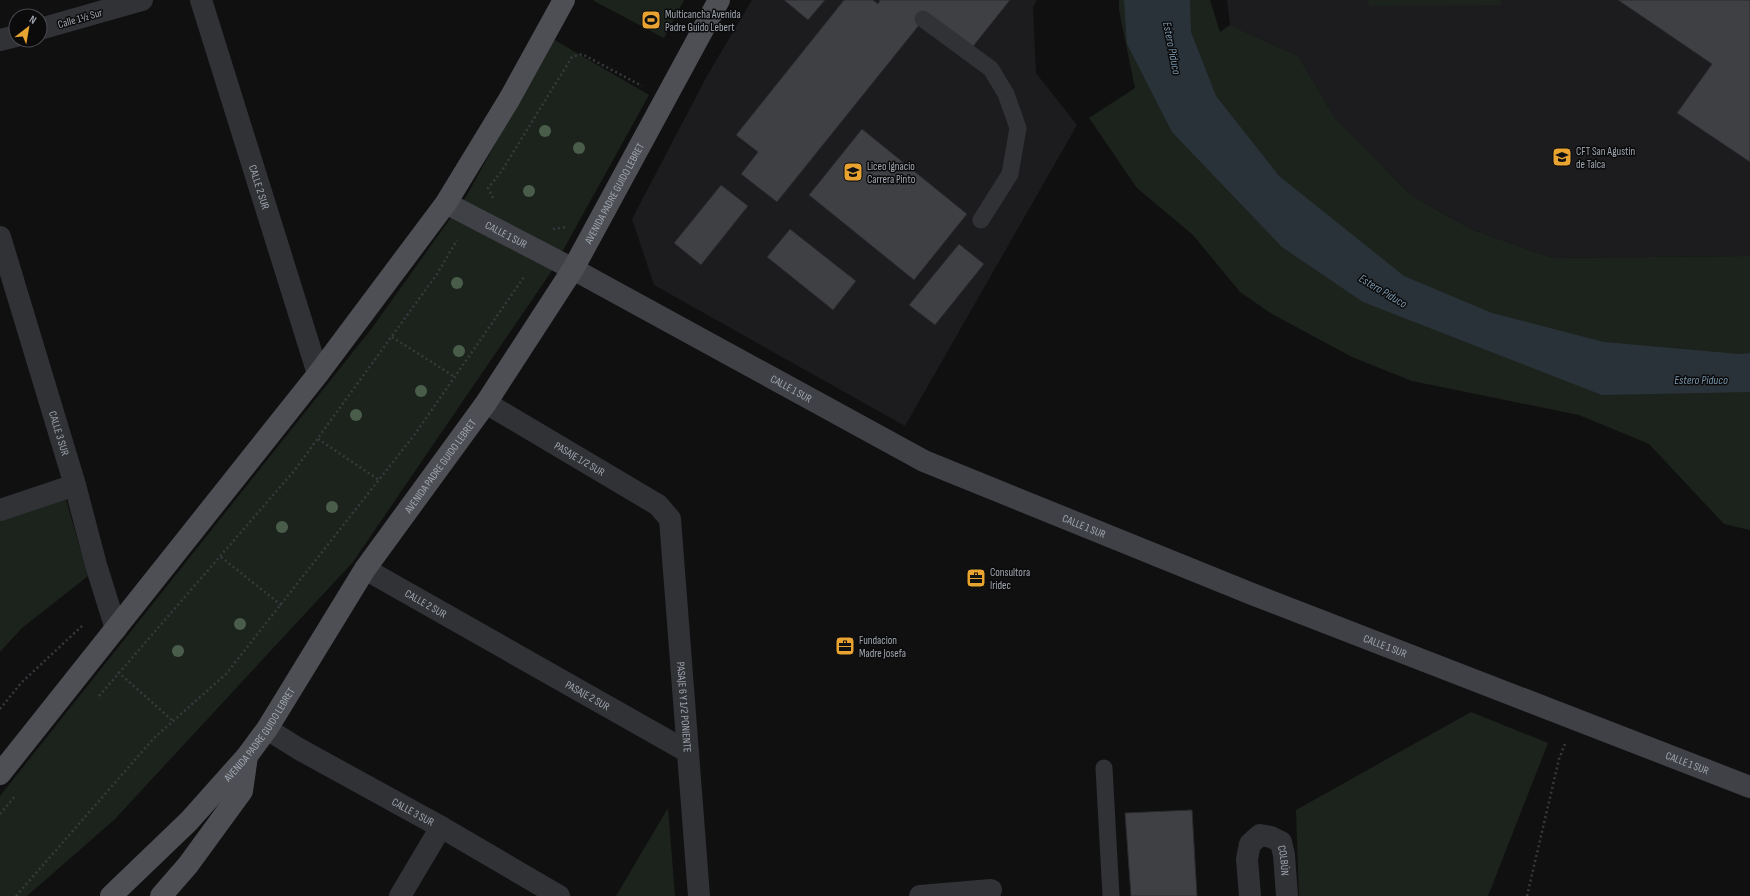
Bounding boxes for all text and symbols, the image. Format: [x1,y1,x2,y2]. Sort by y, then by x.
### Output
street label: Calle 1½ Sur [56,6,104,31]
north arrow [8,8,48,48]
place label: Multicancha Avenida Padre Guido Lebert [665,8,741,34]
sports icon: Multicancha Avenida Padre Guido Lebert [640,9,662,31]
text: N [27,13,39,27]
water label: Estero Piduco [1159,20,1184,76]
street label: AVENIDA PADRE GUIDO LEBRET [581,140,647,247]
place label: CFT San Agustin de Talca [1576,145,1635,171]
school or university icon: CFT San Agustin de Talca [1551,146,1573,168]
place label: Liceo Ignacio Carrera Pinto [867,160,916,186]
school or university icon: Liceo Ignacio Carrera Pinto [842,161,864,183]
street label: CALLE 2 SUR [246,163,272,211]
street label: CALLE 1 SUR [483,219,529,251]
water label: Estero Piduco [1356,271,1410,312]
street label: CALLE 1 SUR [768,372,814,405]
water label: Estero Piduco [1674,373,1728,388]
street label: CALLE 3 SUR [46,409,72,457]
street label: AVENIDA PADRE GUIDO LEBRET [401,416,479,517]
street label: PASAJE 1/2 SUR [552,439,607,479]
street label: CALLE 1 SUR [1060,512,1107,541]
place label: Consultora Iridec [990,566,1030,592]
office icon: Consultora Iridec [965,567,987,589]
street label: CALLE 2 SUR [402,587,449,621]
street label: CALLE 1 SUR [1362,632,1409,660]
place label: Fundacion Madre Josefa [859,634,906,660]
office icon: Fundacion Madre Josefa [834,635,856,657]
street label: PASAJE 6 Y 1/2 PONIENTE [674,661,694,753]
street label: PASAJE 2 SUR [563,678,612,713]
street label: AVENIDA PADRE GUIDO LEBRET [221,685,298,785]
street label: CALLE 1 SUR [1664,749,1711,777]
street label: CALLE 3 SUR [390,795,436,829]
street label: COLBÚN [1275,844,1292,876]

